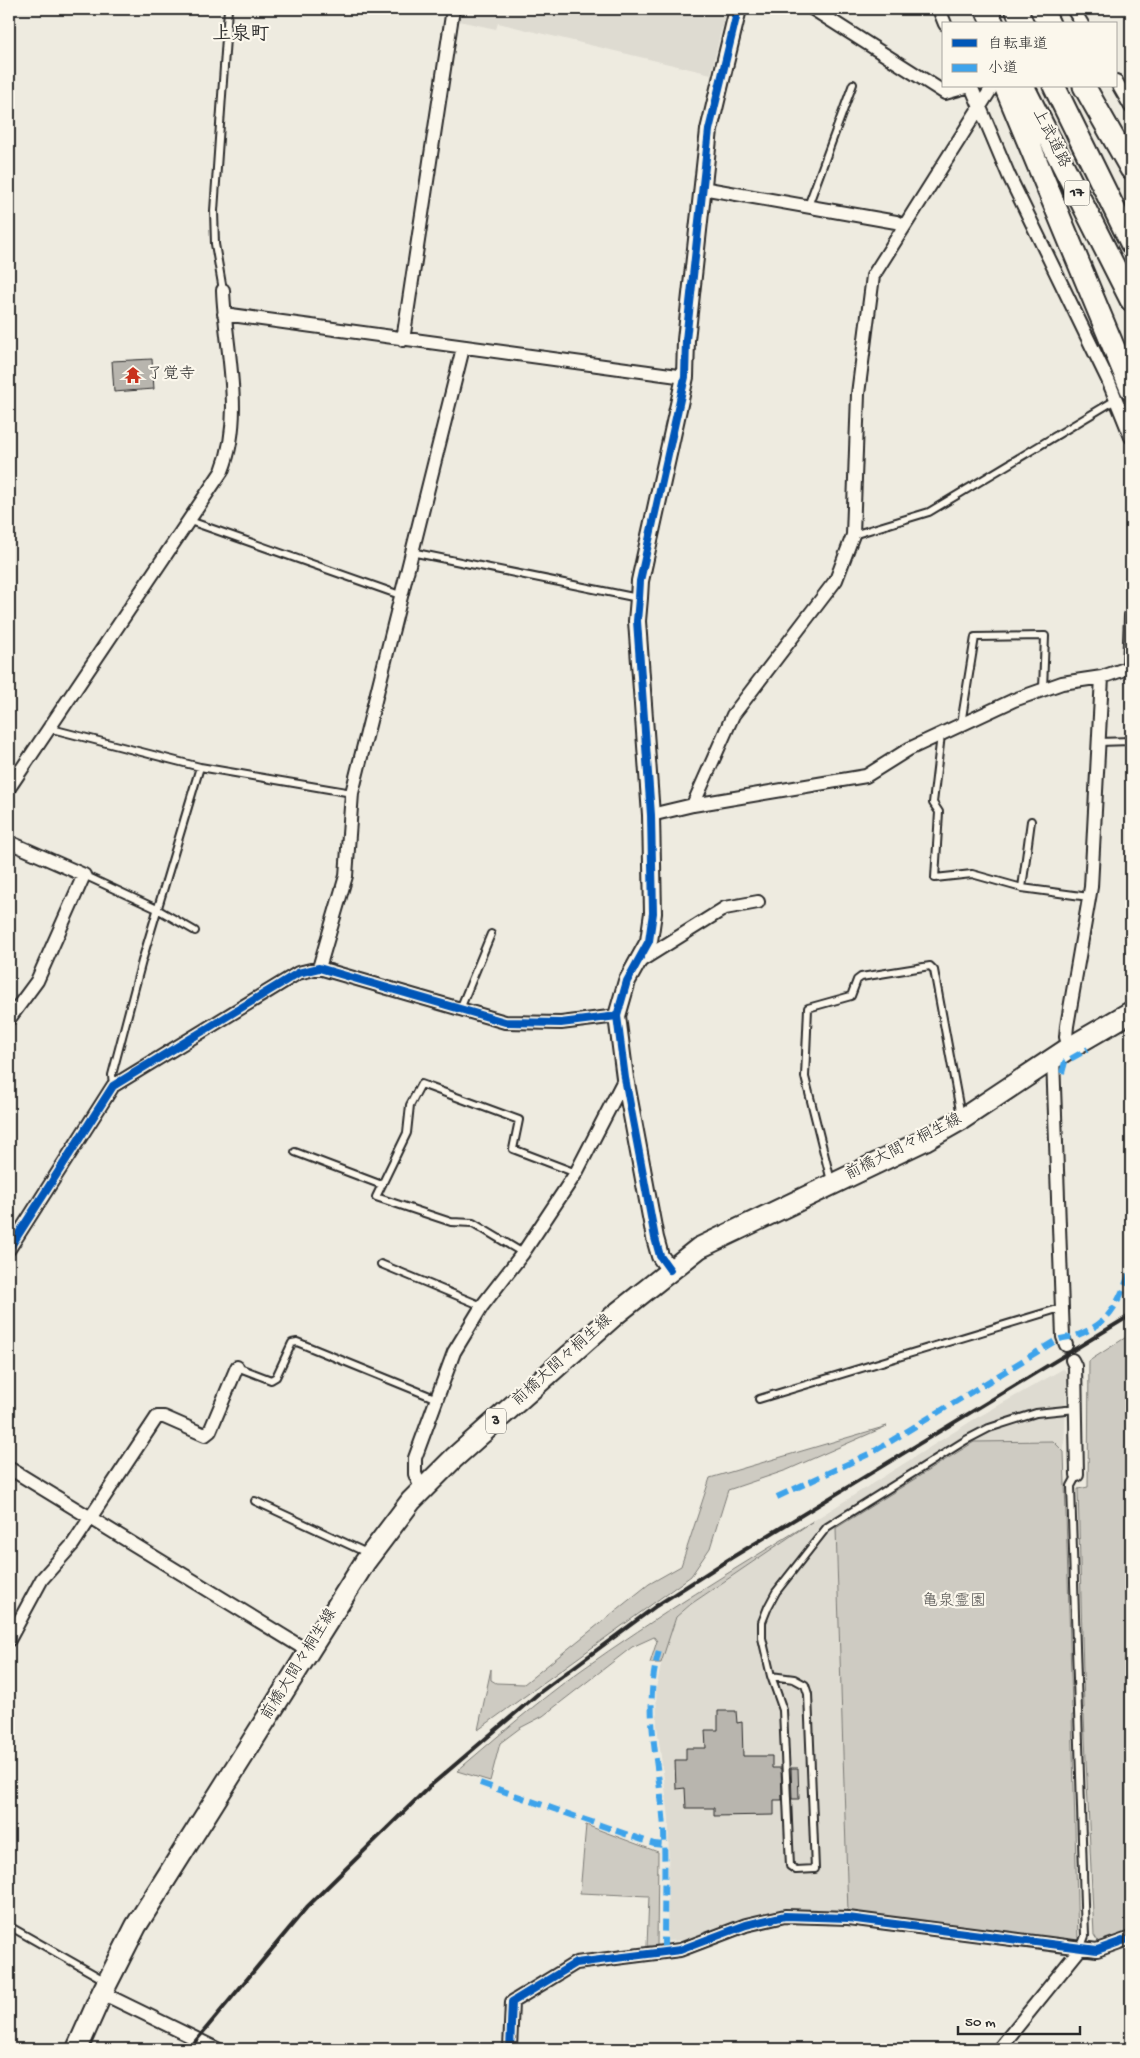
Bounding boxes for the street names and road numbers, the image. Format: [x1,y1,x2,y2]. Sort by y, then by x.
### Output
street label: 上武道路 [1027,105,1075,172]
road number: 17 [1064,180,1090,206]
street label: 前橋大間々桐生線 [842,1109,965,1186]
street label: 前橋大間々桐生線 [508,1310,617,1411]
road number: 3 [486,1408,506,1434]
street label: 前橋大間々桐生線 [256,1605,342,1724]

